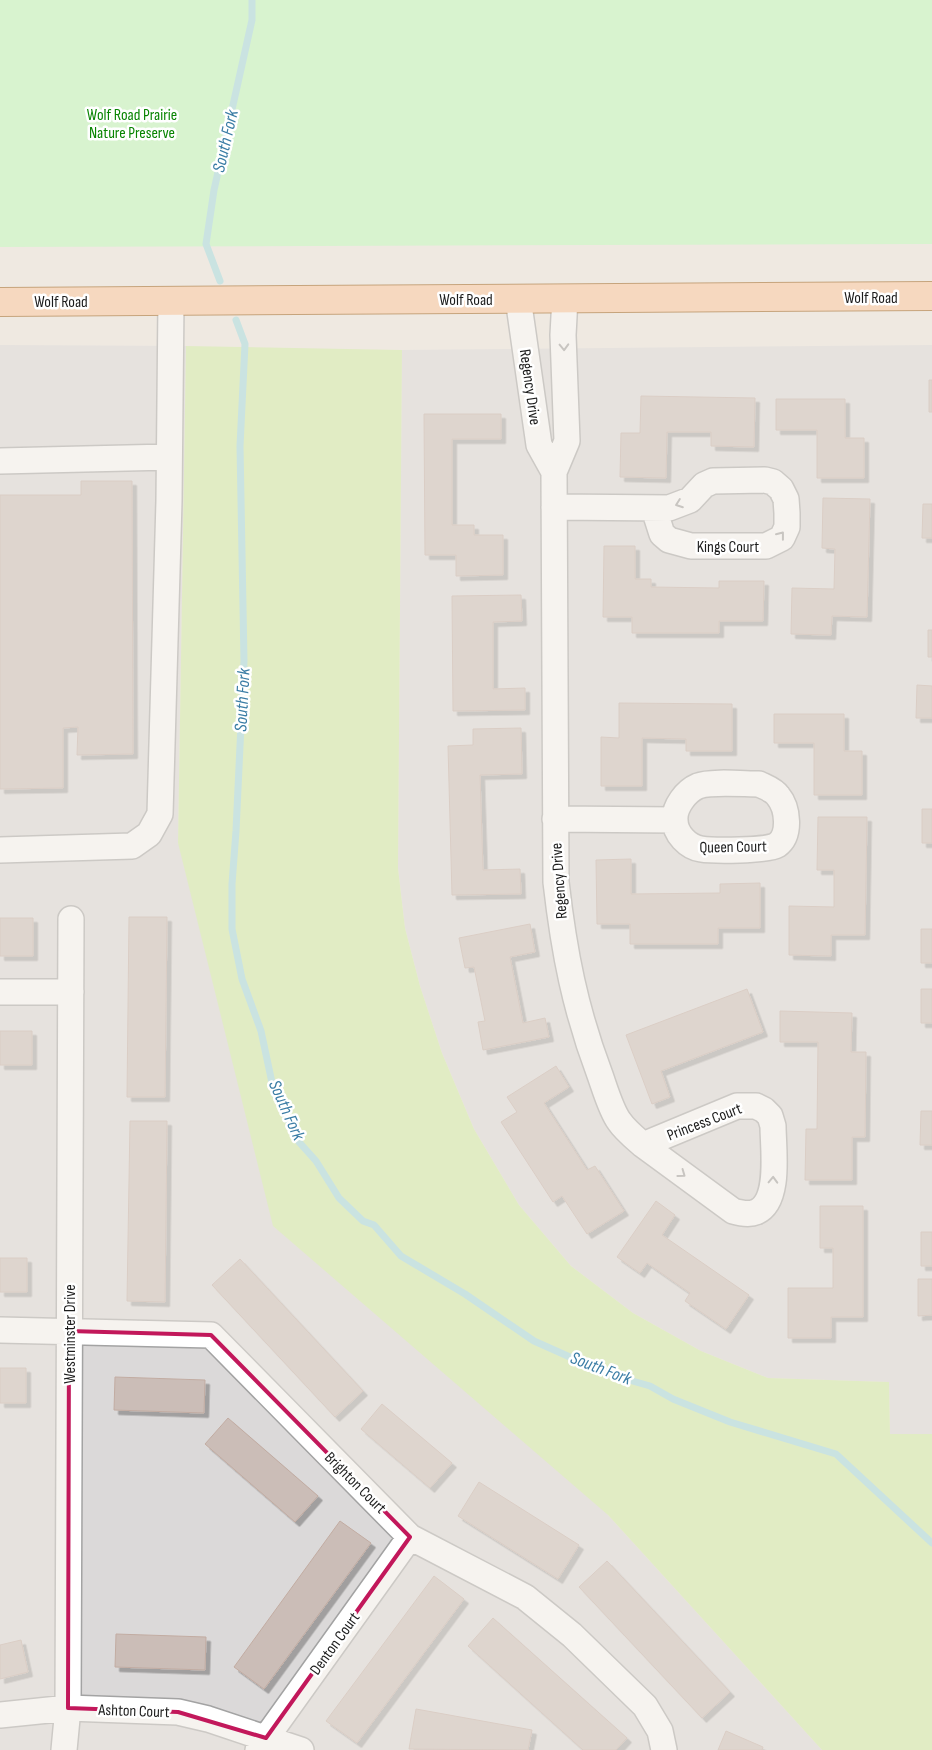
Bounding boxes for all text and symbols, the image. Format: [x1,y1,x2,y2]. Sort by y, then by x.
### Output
park label: Wolf Road Prairie Nature Preserve [87,106,177,143]
water label: South Fork [208,107,243,174]
street label: Wolf Road [844,289,898,308]
street label: Wolf Road [439,291,493,310]
street label: Wolf Road [34,293,88,312]
one-way arrow [558,343,569,351]
street label: Regency Drive [515,348,544,426]
one-way arrow [675,498,684,508]
one-way arrow [775,531,784,541]
street label: Kings Court [697,538,759,557]
water label: South Fork [230,667,255,732]
street label: Queen Court [699,837,767,858]
street label: Regency Drive [547,842,572,920]
water label: South Fork [264,1077,310,1145]
street label: Princess Court [665,1099,745,1145]
one-way arrow [676,1168,686,1177]
one-way arrow [767,1176,778,1184]
street label: Westminster Drive [61,1284,80,1384]
water label: South Fork [567,1347,635,1390]
street label: Brighton Court [320,1448,390,1518]
street label: Denton Court [306,1609,364,1679]
street label: Ashton Court [97,1701,170,1722]

